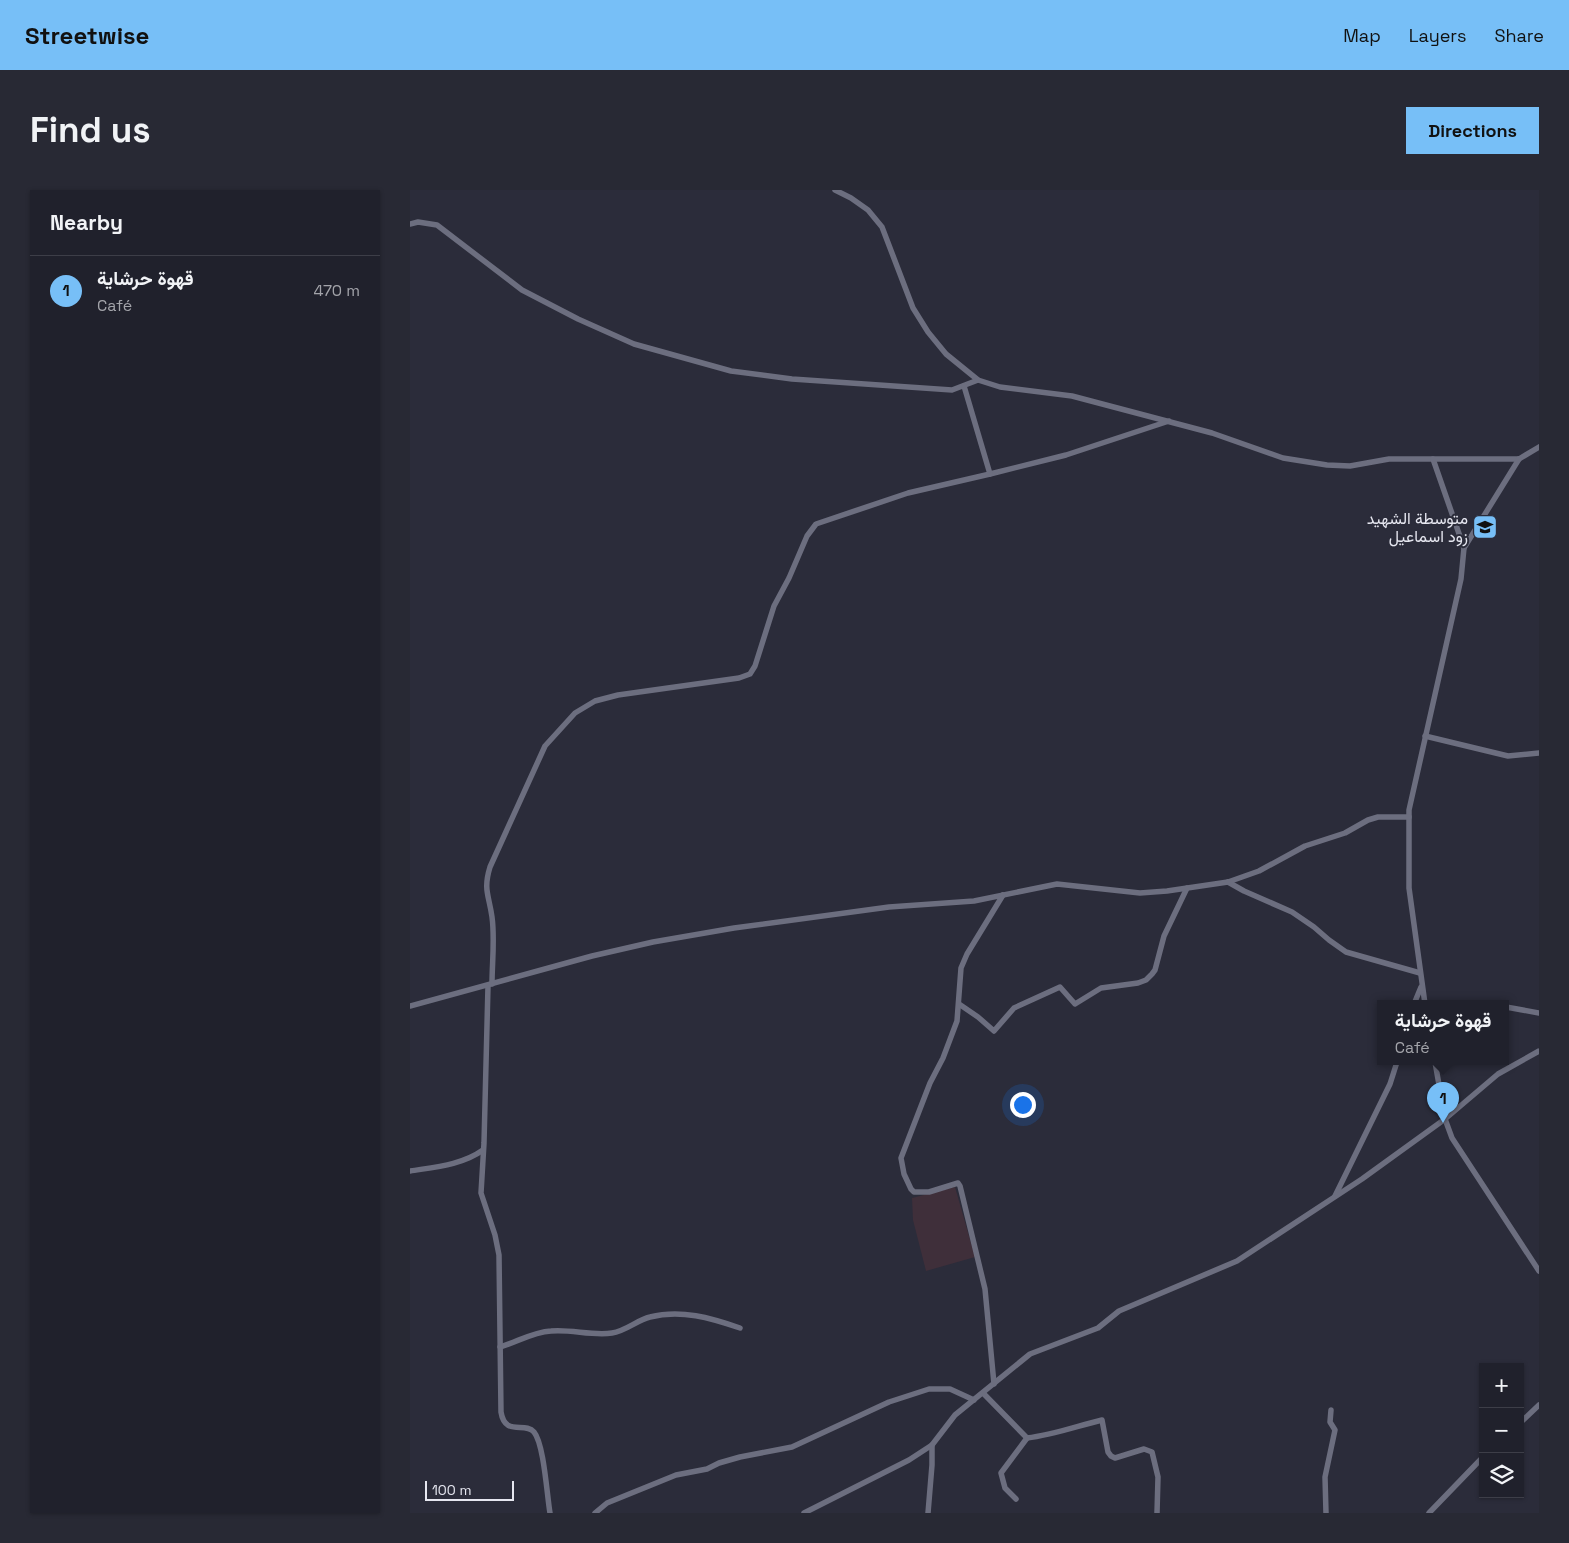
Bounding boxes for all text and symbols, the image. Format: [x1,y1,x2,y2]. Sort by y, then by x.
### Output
text: Streetwise [25,20,149,51]
text: Map [1343,24,1381,47]
text: Layers [1409,24,1466,47]
text: Share [1494,24,1544,47]
button: Directions [1406,107,1539,154]
text: Find us [30,108,151,152]
text: Nearby [50,209,123,236]
text: قهوة حرشاية [97,266,194,291]
text: 1 [62,280,70,301]
text: 470 m [313,280,360,301]
text: Café [97,295,132,316]
place label: متوسطة الشهيد زود اسماعيل [1367,508,1468,547]
school or university icon: متوسطة الشهيد زود اسماعيل [1472,514,1498,540]
popup [1377,1000,1509,1065]
text: قهوة حرشاية [1395,1008,1491,1033]
text: Café [1395,1037,1430,1058]
pin: 1 [1427,1082,1459,1123]
your location [1010,1092,1036,1118]
map controls [1479,1363,1524,1498]
button: + [1479,1363,1524,1408]
button: − [1479,1408,1524,1453]
button: layers [1479,1453,1524,1498]
scale bar [425,1478,514,1501]
text: 100 m [432,1481,471,1499]

